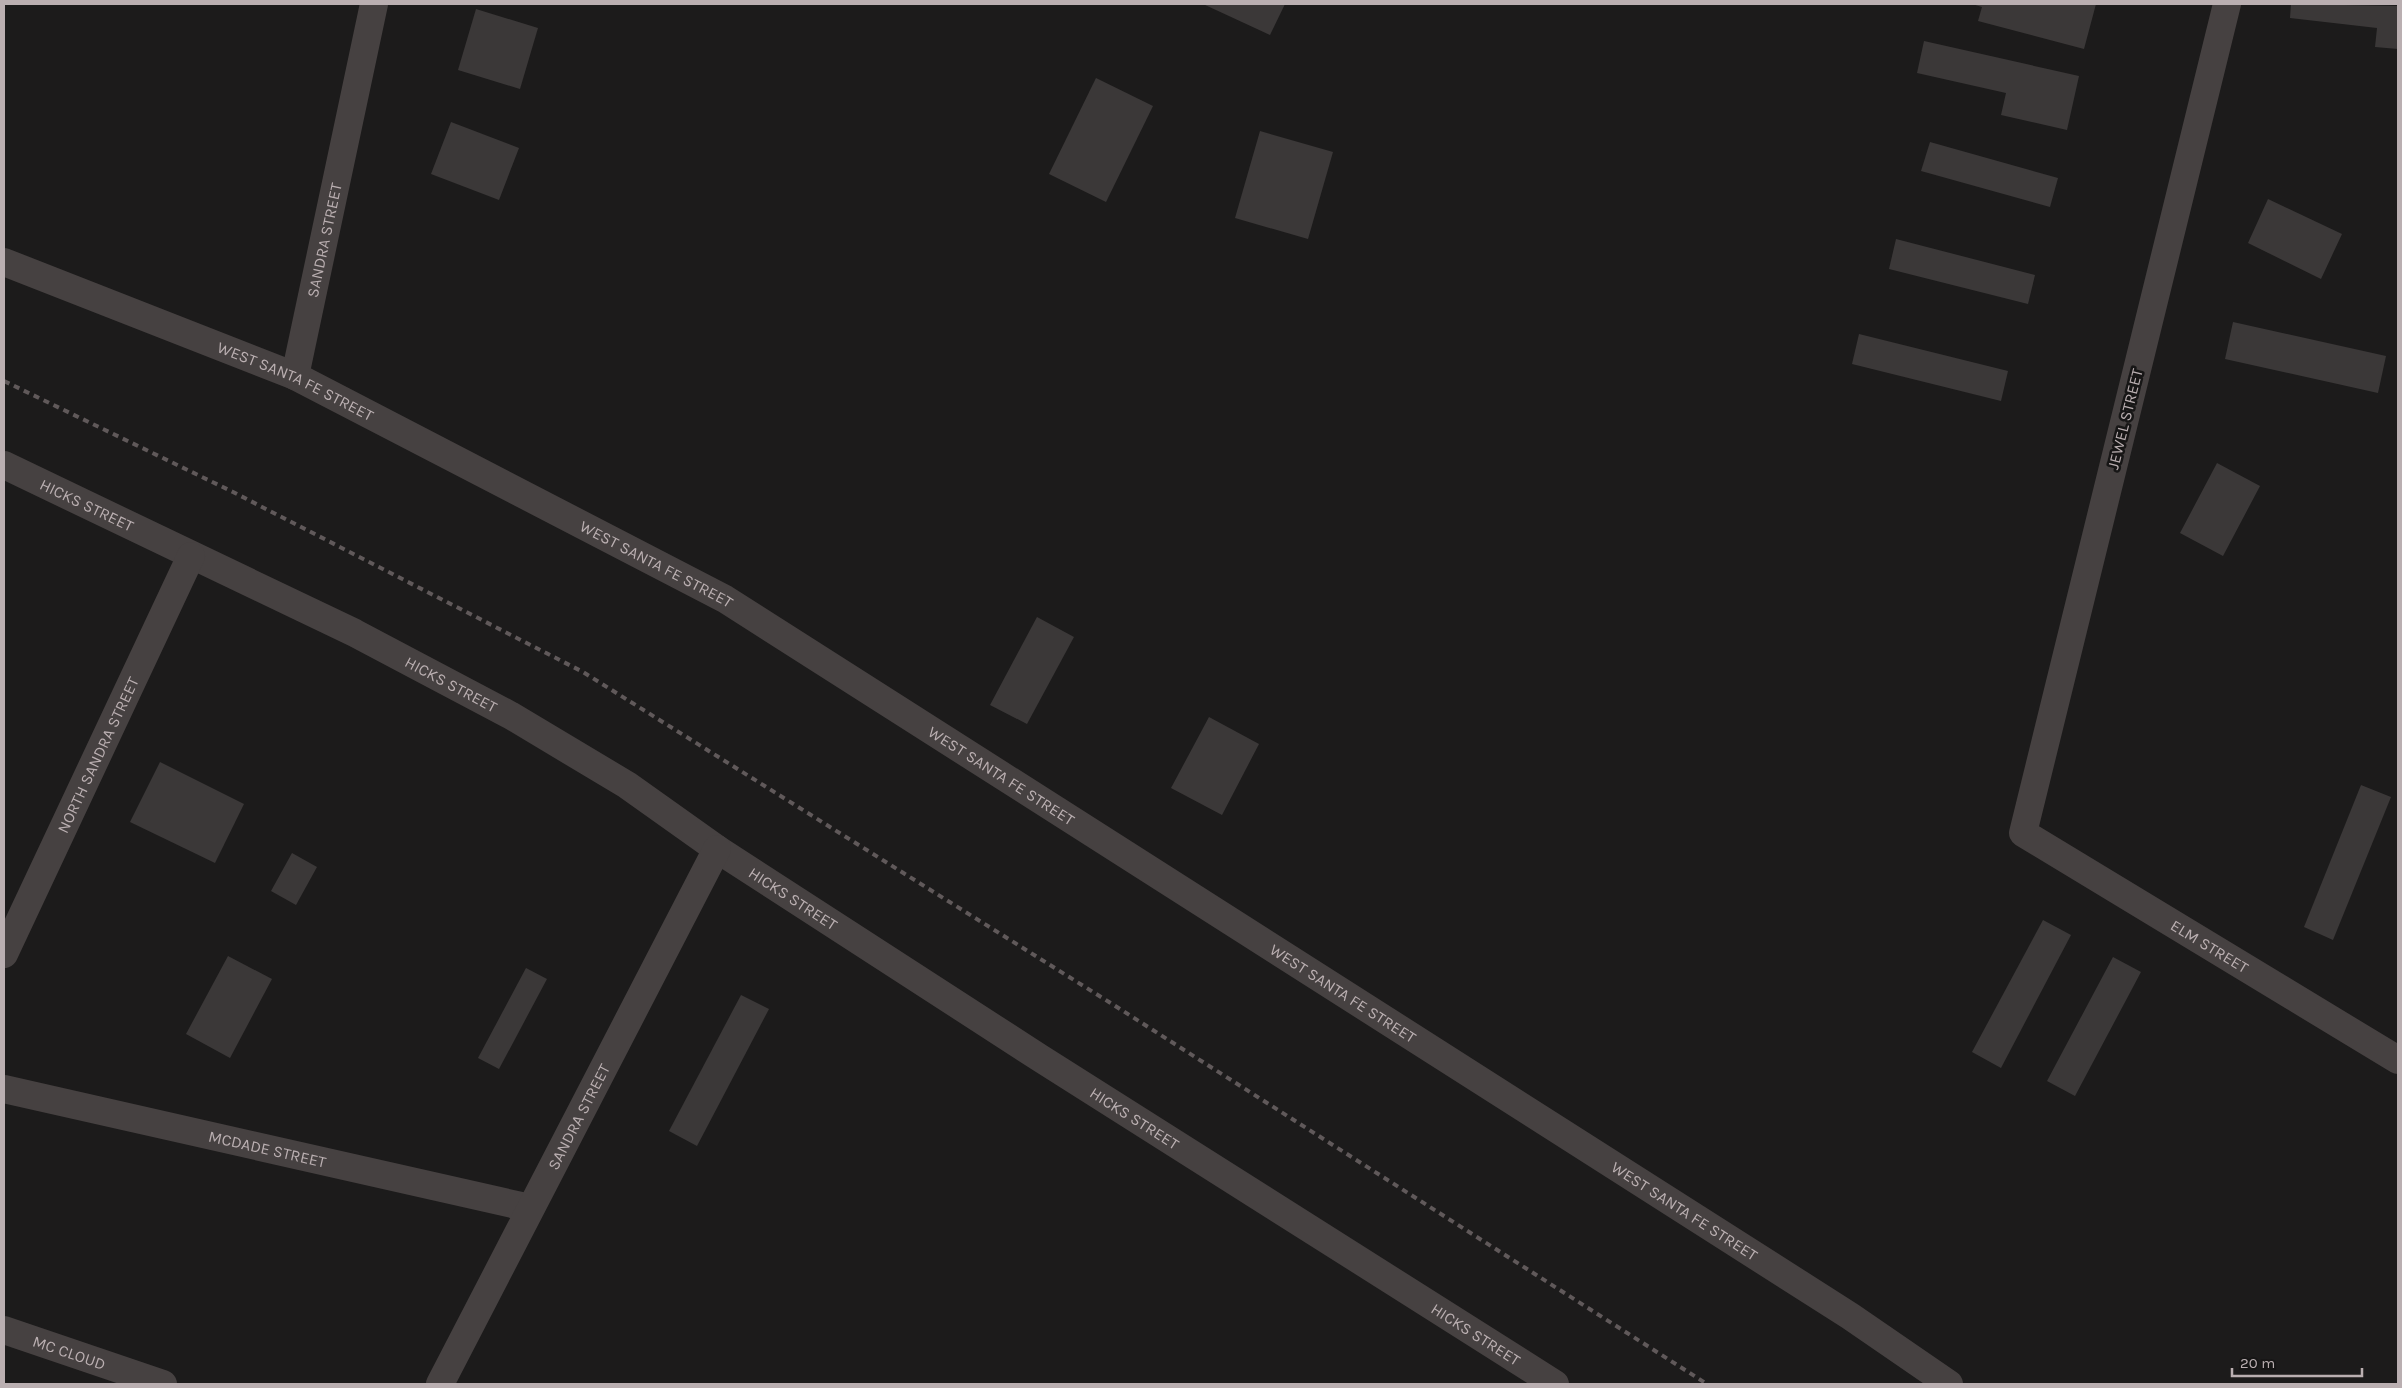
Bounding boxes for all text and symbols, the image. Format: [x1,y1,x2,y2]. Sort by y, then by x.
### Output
street label: SANDRA STREET [302,181,345,299]
street label: WEST SANTA FE STREET [215,337,377,425]
street label: JEWEL STREET [2103,366,2147,472]
street label: HICKS STREET [37,474,137,535]
street label: WEST SANTA FE STREET [577,516,737,611]
street label: HICKS STREET [402,652,501,716]
street label: NORTH SANDRA STREET [53,674,142,836]
street label: WEST SANTA FE STREET [925,722,1078,829]
street label: HICKS STREET [745,863,841,934]
street label: ELM STREET [2167,915,2252,977]
street label: WEST SANTA FE STREET [1267,939,1420,1047]
street label: SANDRA STREET [543,1061,614,1173]
street label: HICKS STREET [1087,1083,1183,1153]
street label: MCDADE STREET [207,1126,328,1171]
street label: WEST SANTA FE STREET [1608,1157,1761,1264]
street label: HICKS STREET [1428,1299,1524,1369]
street label: MC CLOUD [30,1331,108,1373]
scale bar [2232,1346,2362,1378]
text: 20 m [2240,1354,2275,1372]

